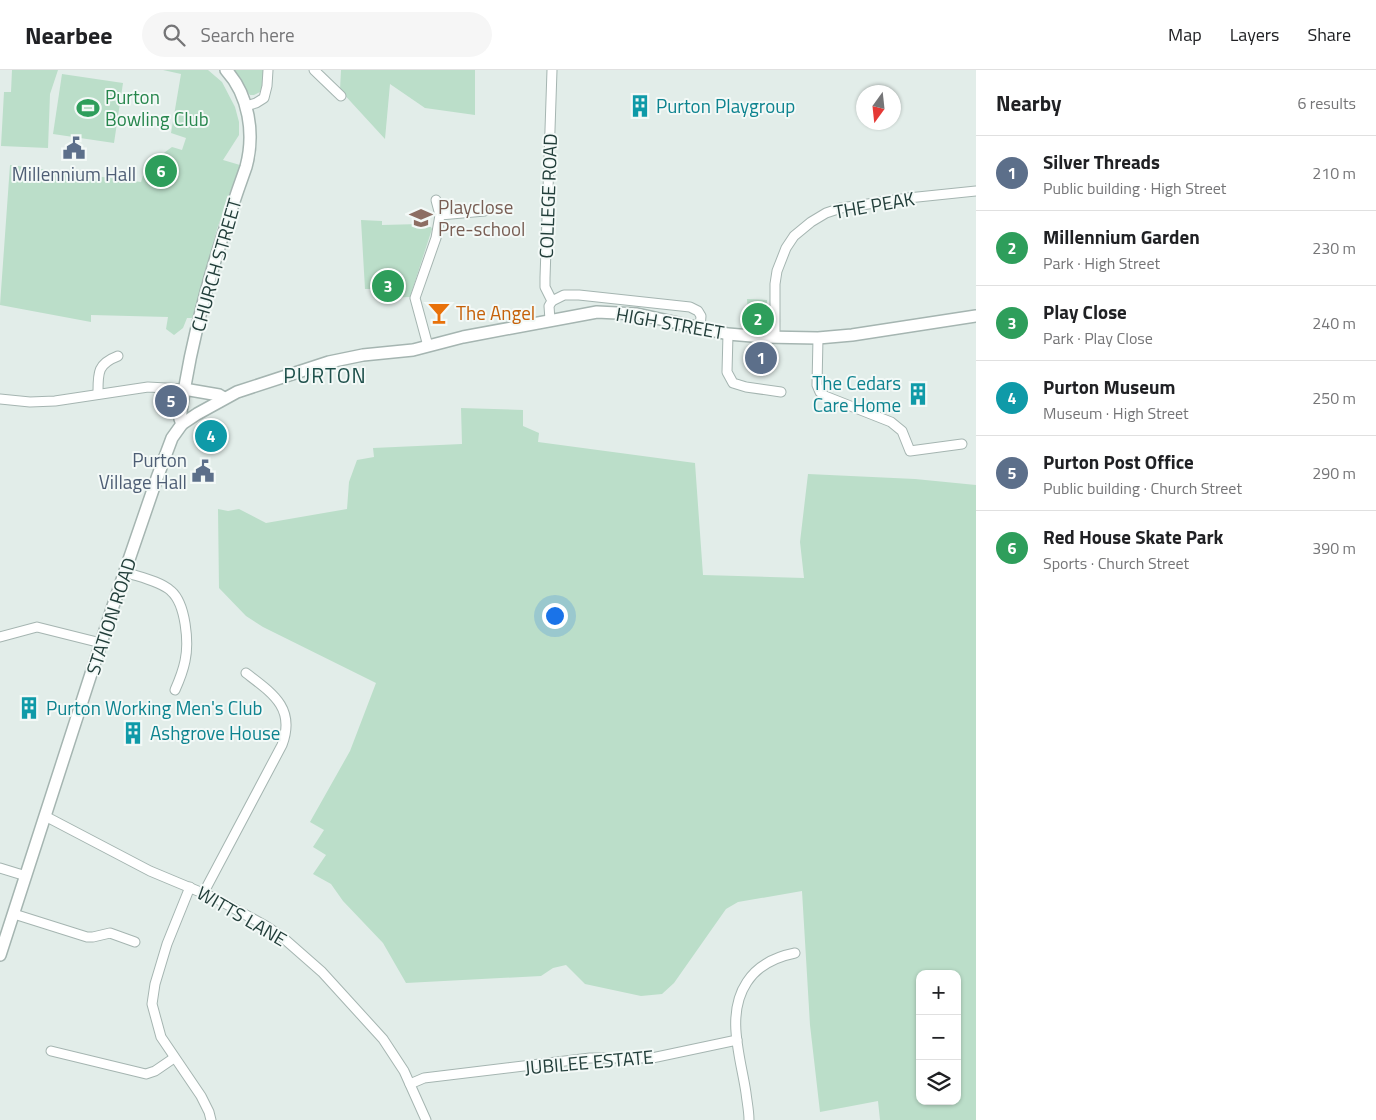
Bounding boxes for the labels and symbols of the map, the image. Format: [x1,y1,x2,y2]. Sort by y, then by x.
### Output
place label: Purton Bowling Club [105,82,209,133]
north arrow [856,85,901,130]
place label: Purton Playgroup [656,91,795,120]
building icon: Purton Playgroup [627,93,653,119]
sports icon: Purton Bowling Club [75,95,101,121]
street label: COLLEGE ROAD [531,133,564,259]
public building icon: Millennium Hall [61,135,87,161]
pin: 6 [145,152,177,190]
place label: Millennium Hall [12,159,136,188]
street label: THE PEAK [831,183,917,226]
place label: Playclose Pre-school [438,192,525,243]
street label: CHURCH STREET [183,195,248,335]
school or university icon: Playclose Pre-school [408,205,434,231]
pin: 3 [372,267,404,305]
place label: The Angel [456,298,535,327]
street label: HIGH STREET [614,299,726,346]
bar icon: The Angel [426,300,452,326]
pin: 2 [742,300,774,338]
pin: 1 [745,339,777,377]
district label: PURTON [283,359,367,391]
place label: The Cedars Care Home [812,368,901,419]
building icon: The Cedars Care Home [905,381,931,407]
pin: 5 [155,382,187,420]
pin: 4 [195,417,227,455]
place label: Purton Village Hall [99,445,187,496]
public building icon: Purton Village Hall [190,458,216,484]
street label: STATION ROAD [78,554,143,678]
your location [542,603,568,629]
place label: Purton Working Men's Club [46,693,263,722]
building icon: Purton Working Men's Club [16,695,42,721]
place label: Ashgrove House [150,718,280,747]
building icon: Ashgrove House [120,720,146,746]
street label: WITTS LANE [192,878,293,953]
street label: JUBILEE ESTATE [523,1041,655,1082]

